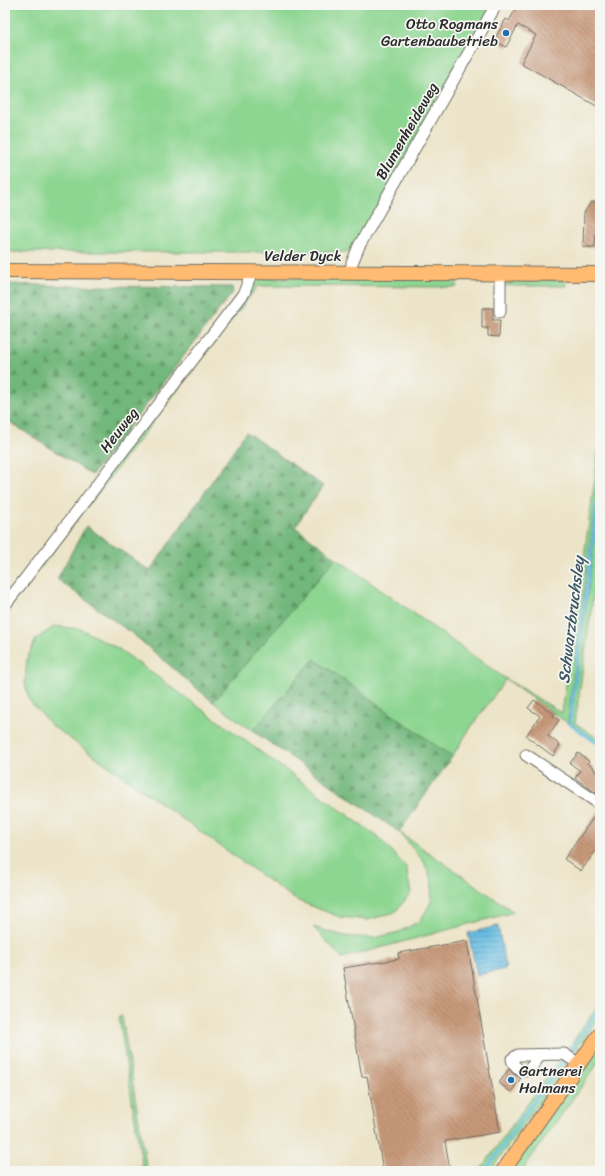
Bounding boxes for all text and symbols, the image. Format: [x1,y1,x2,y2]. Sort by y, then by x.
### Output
place label: Otto Rogmans Gartenbaubetrieb [381,11,498,54]
marker: Otto Rogmans Gartenbaubetrieb [501,28,511,38]
street label: Blumenheideweg [368,77,446,185]
street label: Velder Dyck [264,243,342,269]
street label: Heuweg [93,401,145,458]
water label: Schwarzbruchsley [549,552,594,685]
place label: Gartnerei Halmans [519,1058,583,1101]
marker: Gartnerei Halmans [506,1075,516,1085]

